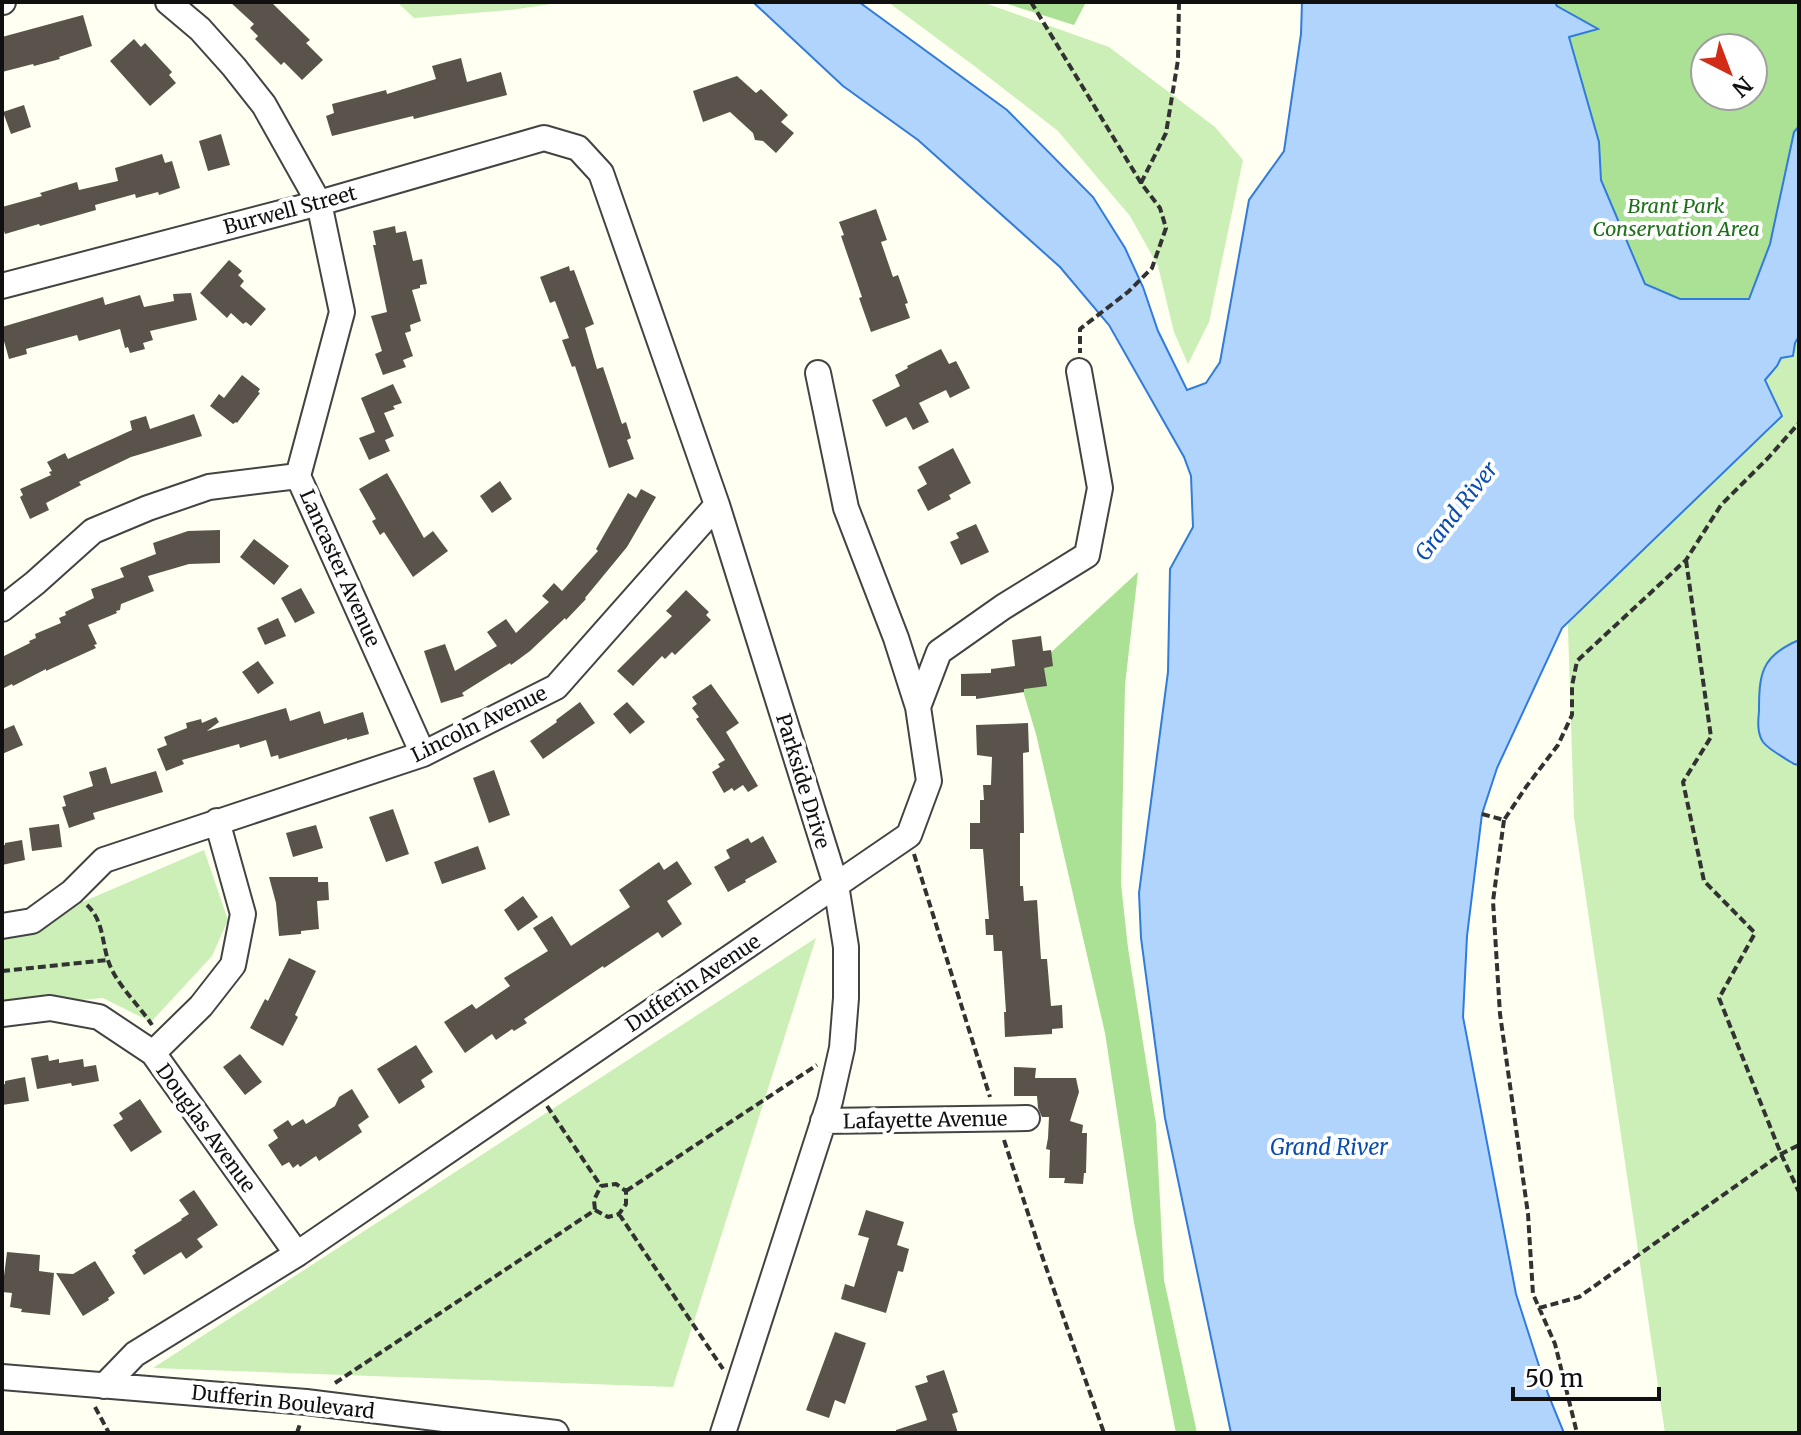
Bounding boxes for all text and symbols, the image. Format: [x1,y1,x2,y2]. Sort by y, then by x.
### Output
north arrow [1689,32,1769,112]
text: N [1726,71,1758,103]
street label: Burwell Street [221,180,359,239]
park label: Brant Park Conservation Area [1592,193,1760,241]
water label: Grand River [1409,455,1504,566]
street label: Lancaster Avenue [295,485,386,650]
street label: Lincoln Avenue [407,680,551,767]
street label: Parkside Drive [771,710,836,851]
street label: Dufferin Avenue [621,928,765,1037]
street label: Douglas Avenue [151,1058,262,1197]
street label: Lafayette Avenue [843,1106,1007,1133]
water label: Grand River [1270,1133,1389,1161]
scale bar [1513,1351,1659,1401]
text: 50 m [1525,1363,1584,1394]
street label: Dufferin Boulevard [190,1379,376,1424]

